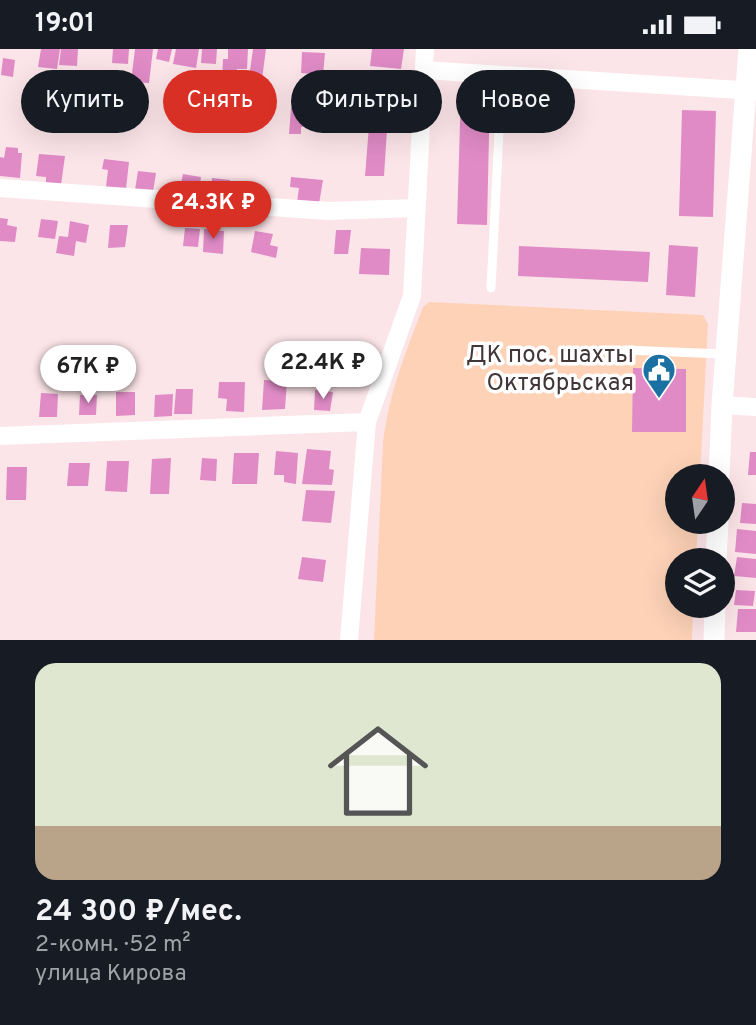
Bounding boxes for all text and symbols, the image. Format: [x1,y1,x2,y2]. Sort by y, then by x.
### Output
text: 19:01 [35,8,95,41]
chip: Купить [21,70,149,133]
chip: Снять [163,70,277,133]
chip: Фильтры [291,70,442,133]
chip: Новое [456,70,575,133]
pin: 24.3K ₽ [148,181,278,241]
text: 24.3K ₽ [170,189,256,218]
pin: 22.4K ₽ [258,341,388,401]
place label: ДК пос. шахты Октябрьская [466,341,634,399]
pin: 67K ₽ [39,345,137,405]
text: 22.4K ₽ [280,349,366,378]
public building icon: ДК пос. шахты Октябрьская [640,351,678,400]
text: 67K ₽ [56,353,120,382]
north arrow [665,464,735,534]
map controls [665,464,735,618]
button: layers [665,548,735,618]
icon: home [315,708,441,834]
text: 24 300 ₽/мес. [35,894,242,931]
text: 2-комн. · 52 m² [35,931,191,960]
text: улица Кирова [35,960,187,989]

